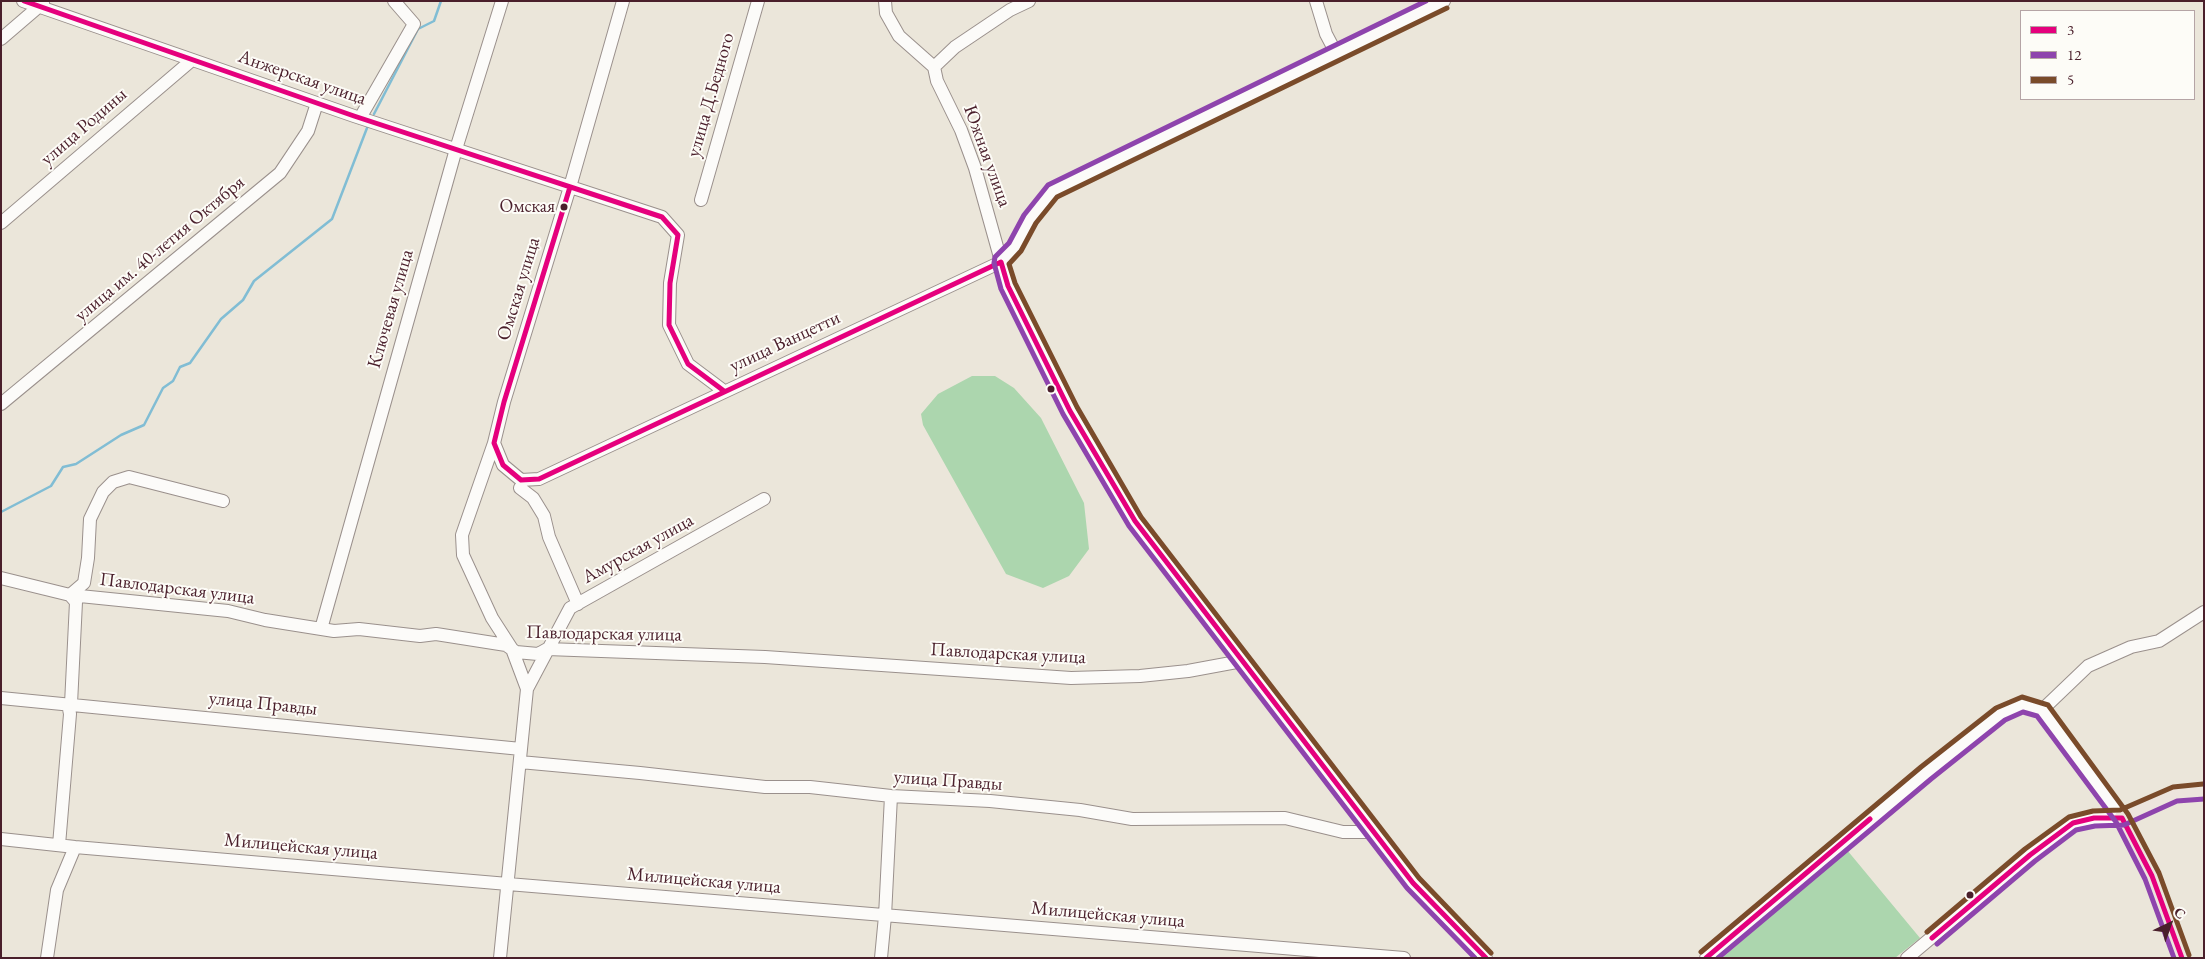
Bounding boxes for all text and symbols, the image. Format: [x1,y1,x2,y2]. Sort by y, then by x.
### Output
legend [2020,10,2195,100]
text: 3 [2067,20,2074,39]
street label: улица Д.Бедного [682,30,740,160]
street label: Анжерская улица [235,45,369,111]
text: 12 [2067,45,2081,64]
text: 5 [2067,70,2074,89]
street label: улица Родины [36,83,132,171]
street label: Южная улица [958,102,1016,210]
street label: улица им. 40-летия Октября [70,171,250,327]
place label: Омская [499,196,555,218]
marker: Омская [559,202,569,212]
street label: Омская улица [492,235,546,343]
street label: Ключевая улица [363,247,419,371]
street label: улица Ванцетти [726,306,844,378]
unlabelled marker [1046,384,1056,394]
street label: Амурская улица [578,509,698,589]
street label: Павлодарская улица [98,568,256,610]
street label: Павлодарская улица [526,621,682,647]
street label: Павлодарская улица [930,639,1086,669]
street label: улица Правды [208,687,318,721]
street label: улица Правды [893,766,1003,796]
street label: Милицейская улица [223,829,379,865]
street label: Милицейская улица [626,863,782,899]
unlabelled marker [1965,890,1975,900]
street label: Милицейская улица [1030,897,1186,933]
north arrow [2145,899,2195,949]
text: С [2170,903,2190,923]

